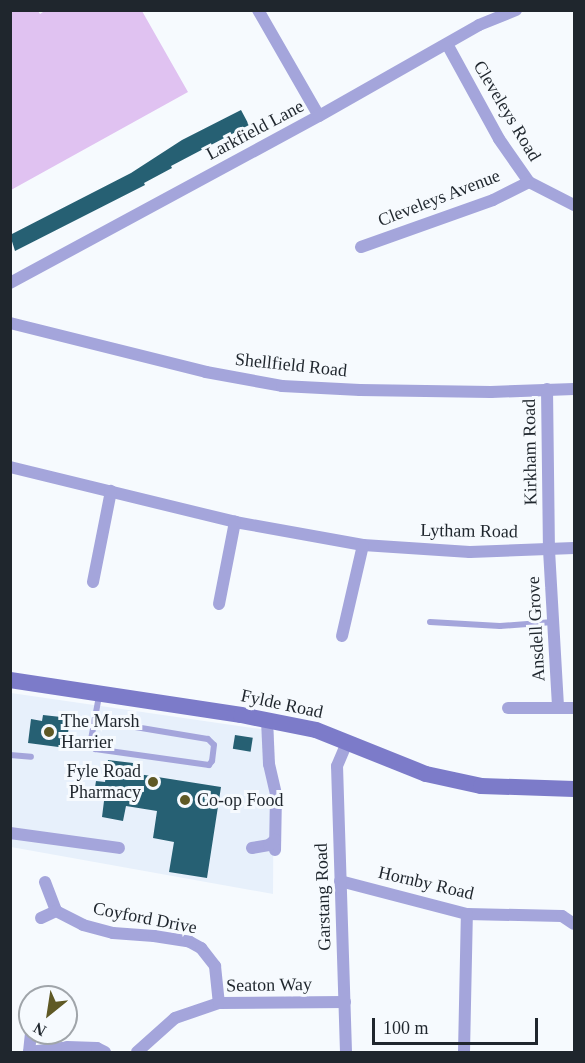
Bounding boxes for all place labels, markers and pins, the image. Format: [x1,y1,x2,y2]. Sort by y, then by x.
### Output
place label: The Marsh Harrier [61,711,139,754]
marker: The Marsh Harrier [42,725,56,739]
place label: Fyle Road Pharmacy [67,761,141,804]
marker: Fyle Road Pharmacy [146,775,160,789]
place label: Co-op Food [197,789,284,811]
marker: Co-op Food [178,793,192,807]

